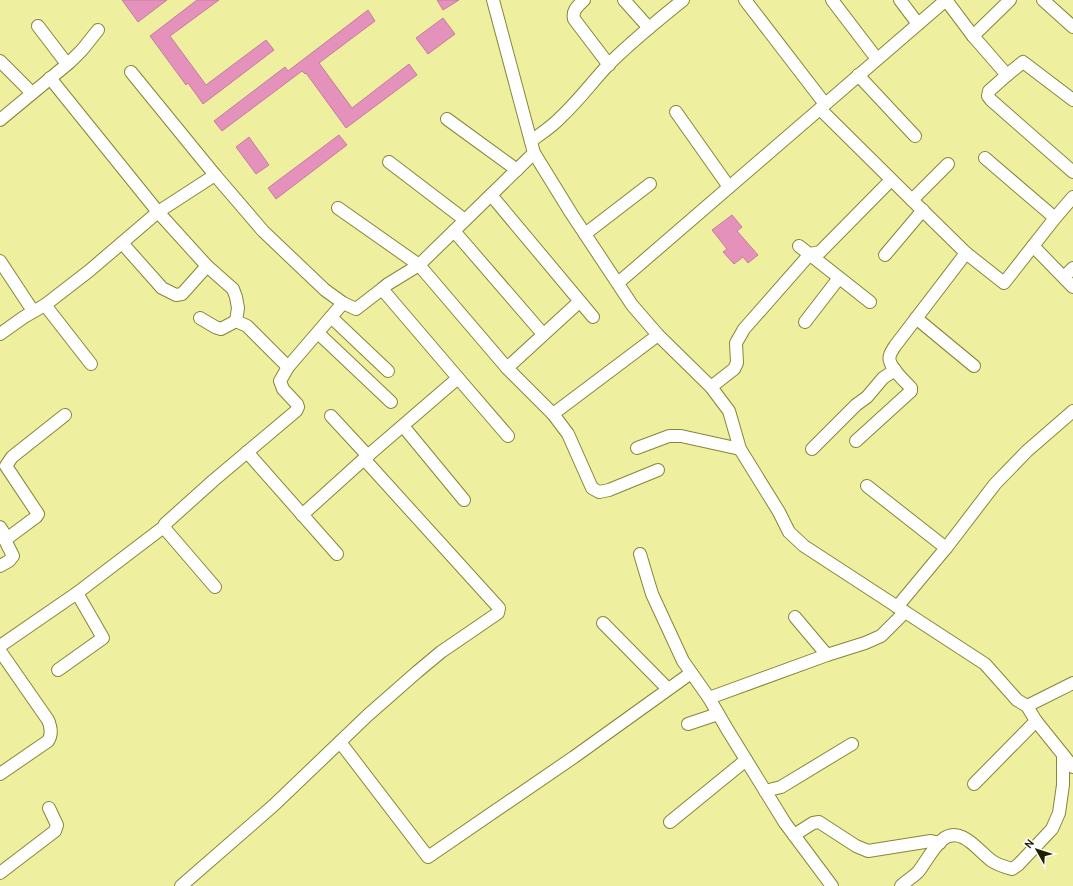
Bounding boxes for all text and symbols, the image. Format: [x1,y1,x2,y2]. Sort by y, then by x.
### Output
north arrow [1017,830,1057,870]
text: N [1022,837,1038,852]

